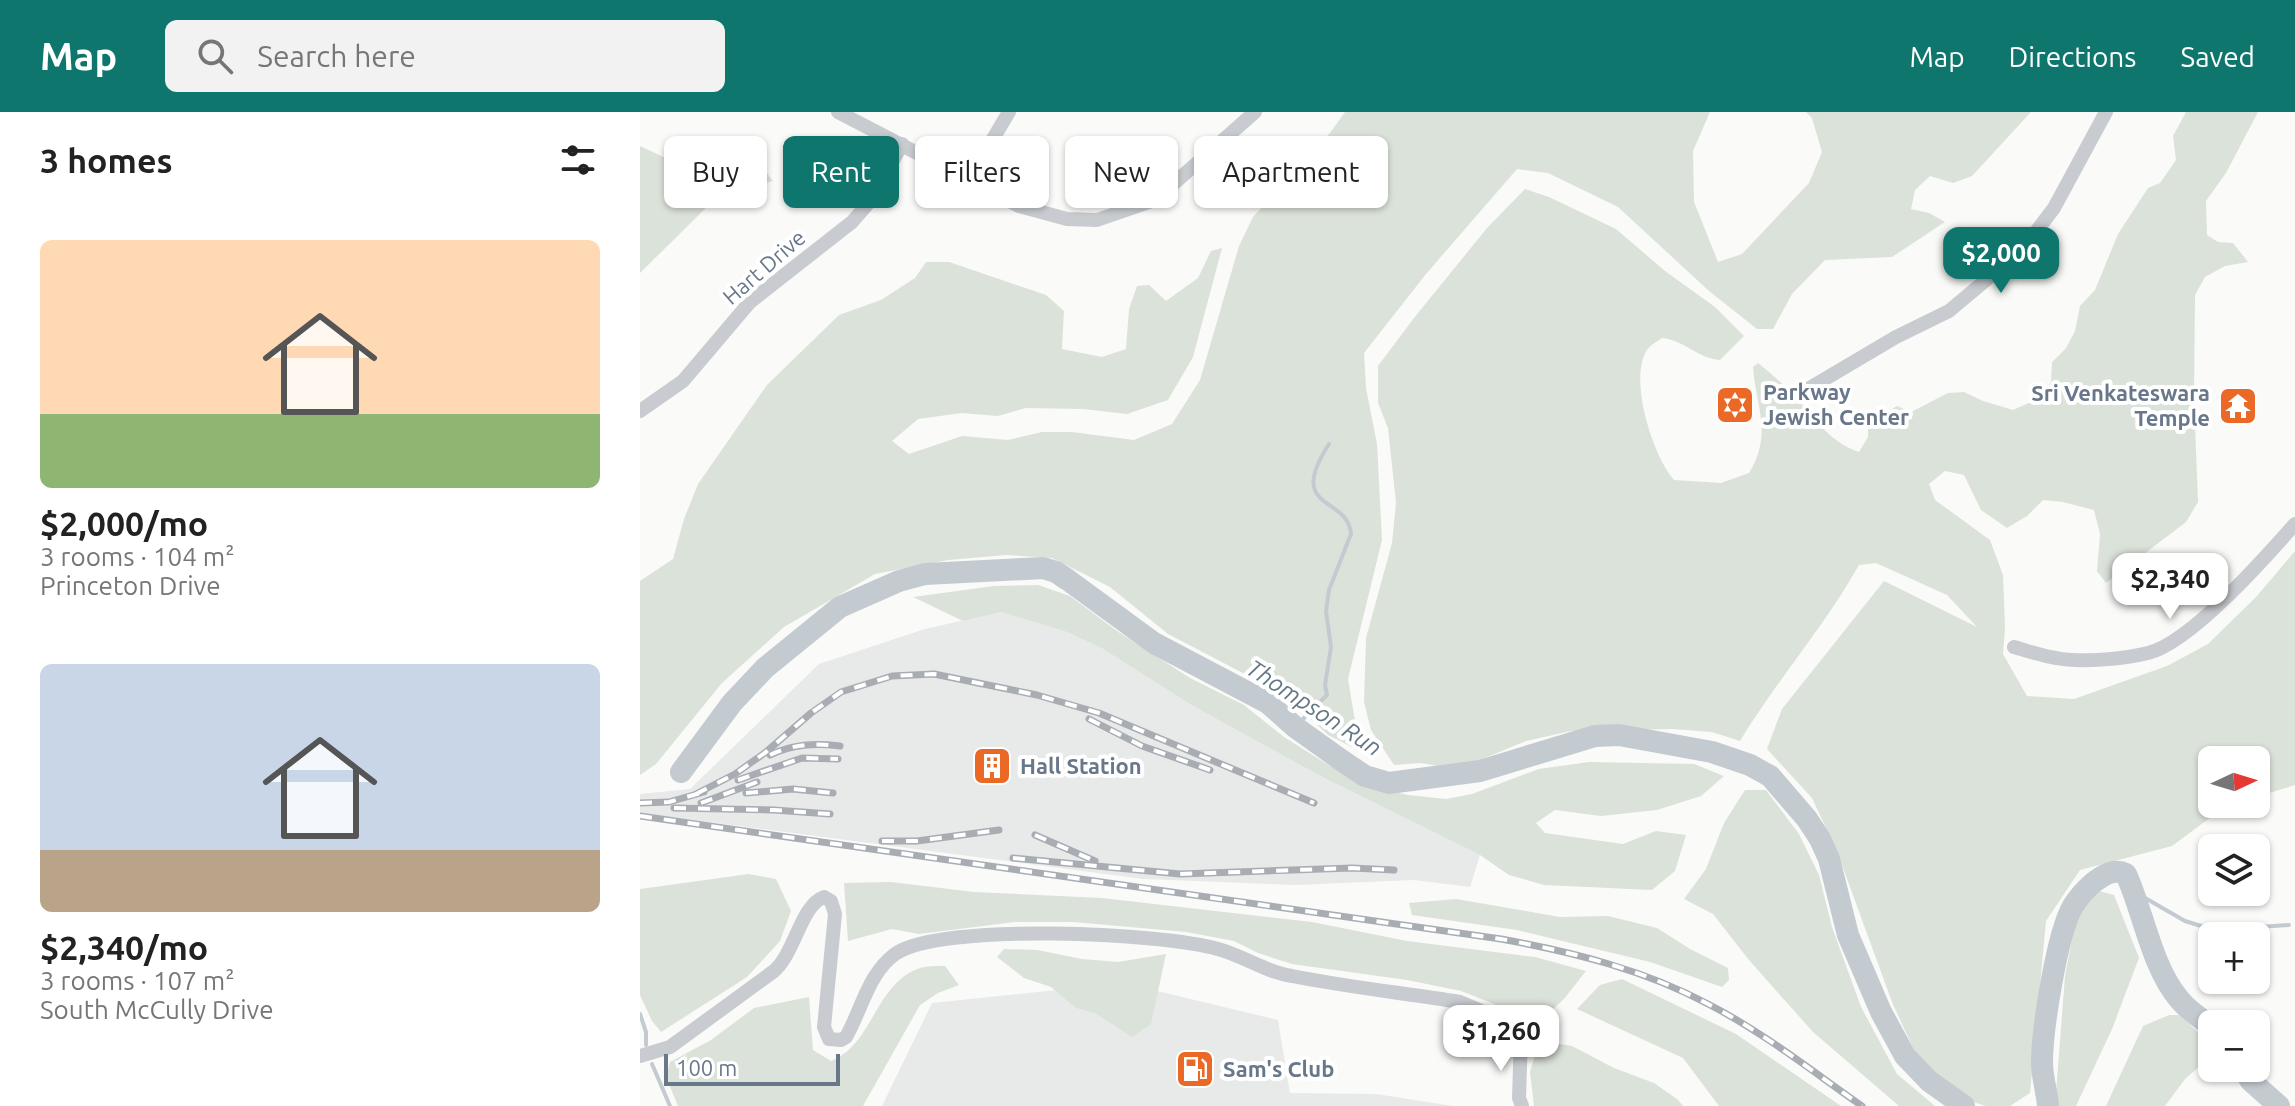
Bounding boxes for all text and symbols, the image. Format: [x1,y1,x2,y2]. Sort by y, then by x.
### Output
search box [165,20,725,92]
icon: search [193,34,237,78]
text: Map [40,35,117,77]
text: Search here [257,39,416,73]
text: Map [1909,41,1965,72]
text: Directions [2009,41,2136,72]
text: Saved [2180,41,2255,72]
chip: Buy [664,136,767,208]
chip: Rent [783,136,899,208]
chip: Filters [915,136,1049,208]
chip: New [1065,136,1178,208]
chip: Apartment [1194,136,1388,208]
icon: filters [556,138,600,182]
text: 3 homes [40,141,173,179]
street label: Hart Drive [717,224,810,309]
pin: $2,000 [1936,227,2066,295]
text: $2,000 [1961,238,2041,267]
icon: home [248,292,392,436]
place label: Parkway Jewish Center [1763,379,1909,429]
place label: Sri Venkateswara Temple [2031,380,2210,430]
synagogue icon: Parkway Jewish Center [1714,384,1756,426]
temple icon: Sri Venkateswara Temple [2217,385,2259,427]
text: $2,000/mo [40,504,208,542]
text: 3 rooms · 104 m² [40,542,235,571]
pin: $2,340 [2105,553,2235,621]
text: $2,340 [2130,564,2210,593]
text: Princeton Drive [40,571,221,600]
water label: Thompson Run [1242,654,1387,761]
icon: home [248,716,392,860]
building icon: Hall Station [971,745,1013,787]
north arrow [2198,746,2270,818]
map controls [2198,746,2270,1082]
place label: Hall Station [1020,753,1142,778]
button: layers [2198,834,2270,906]
button: + [2198,922,2270,994]
text: $2,340/mo [40,928,208,966]
text: 3 rooms · 107 m² [40,966,235,995]
text: South McCully Drive [40,995,273,1024]
pin: $1,260 [1436,1005,1566,1073]
button: − [2198,1010,2270,1082]
text: $1,260 [1461,1016,1541,1045]
fuel station icon: Sam's Club [1174,1048,1216,1090]
scale bar [664,1050,840,1086]
text: 100 m [676,1055,737,1080]
place label: Sam's Club [1223,1056,1334,1081]

